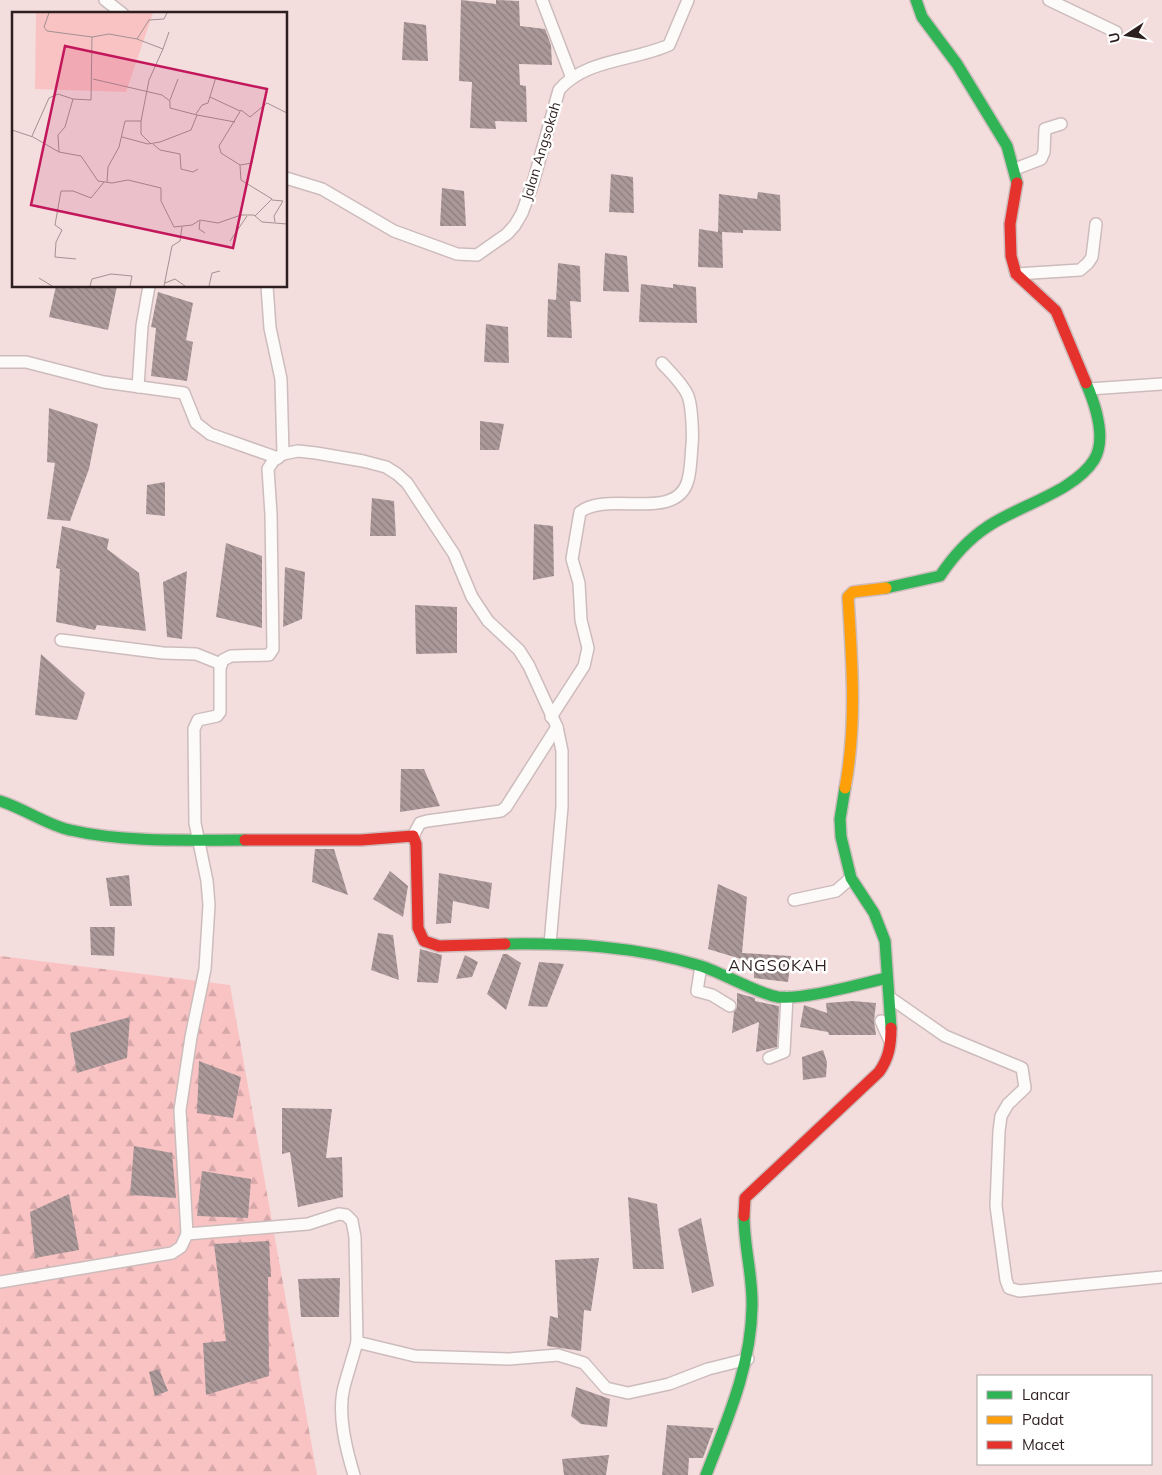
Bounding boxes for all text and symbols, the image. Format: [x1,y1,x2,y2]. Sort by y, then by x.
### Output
north arrow [1102,10,1152,60]
inset map [12,12,288,288]
text: U [1104,31,1124,45]
street label: Jalan Angsokah [517,99,565,203]
district label: ANGSOKAH [728,955,828,975]
legend [977,1375,1152,1465]
text: Lancar [1022,1385,1070,1404]
text: Padat [1022,1410,1064,1429]
text: Macet [1022,1435,1065,1454]

